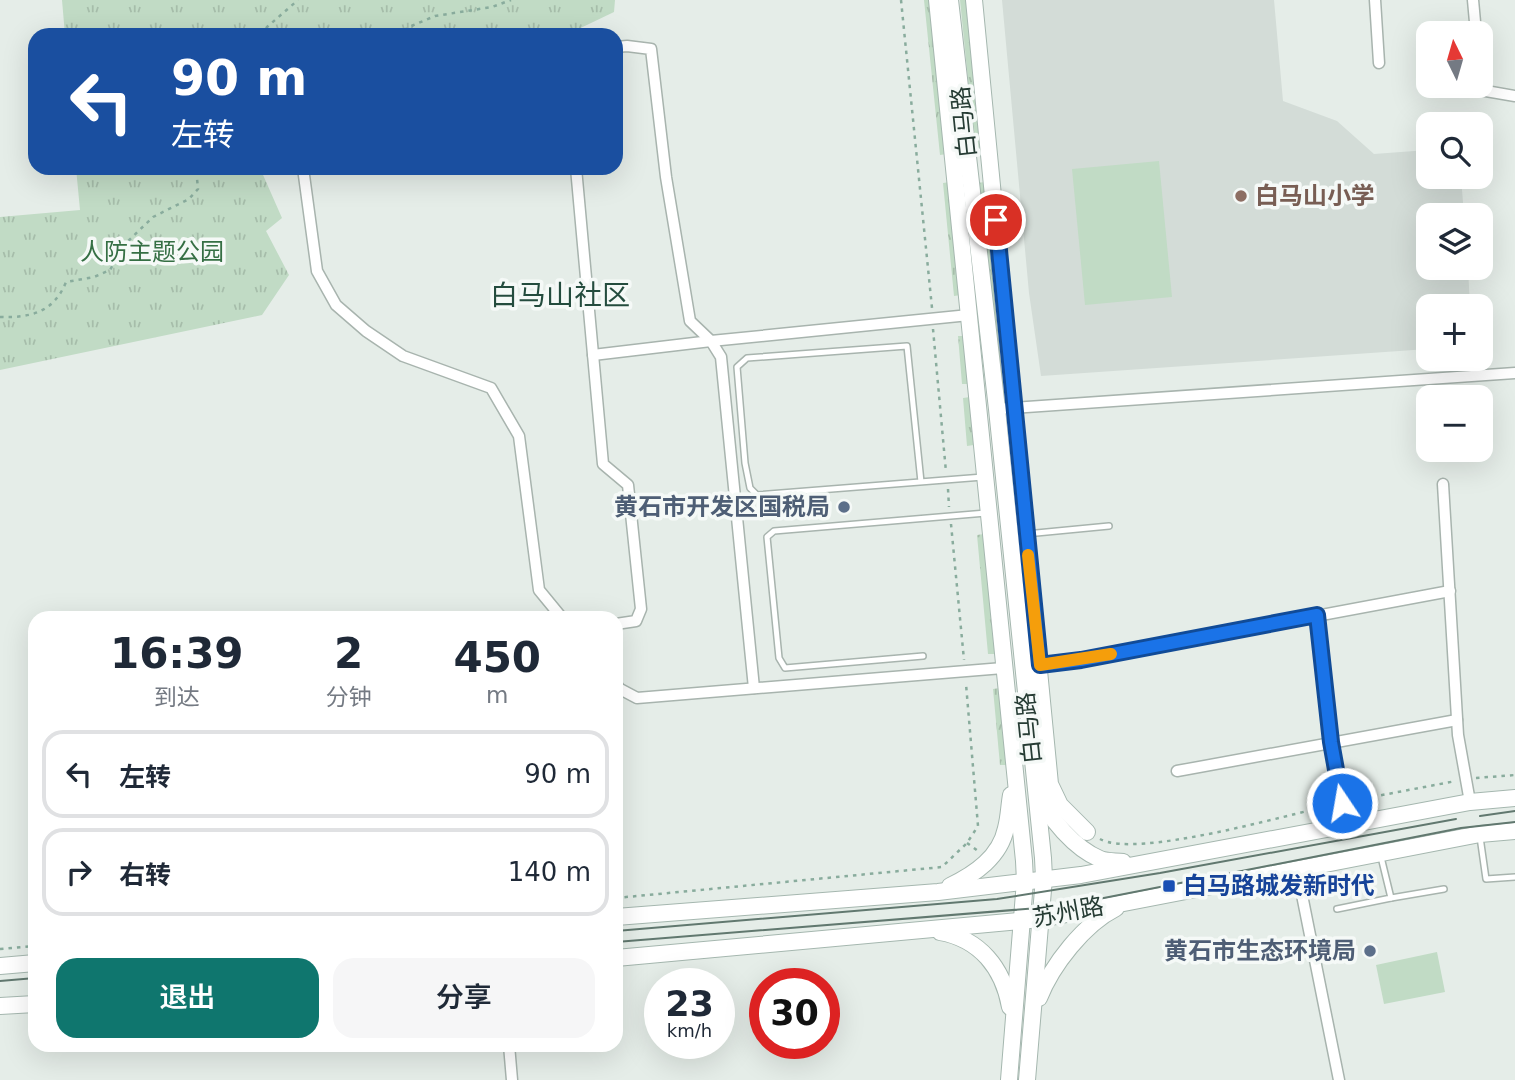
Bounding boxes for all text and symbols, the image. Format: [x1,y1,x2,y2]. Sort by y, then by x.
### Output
north arrow [1416,21,1493,98]
map controls [1416,21,1493,462]
text: 90 m [171,50,307,107]
icon: left [56,56,147,147]
street label: 白马路 [946,85,982,159]
button: search [1416,112,1493,189]
text: 左转 [171,116,235,154]
place label: 白马山小学 [1255,182,1375,210]
marker: 白马山小学 [1233,188,1249,204]
pin [966,190,1026,250]
icon: arrive [977,201,1015,239]
button: layers [1416,203,1493,280]
park label: 人防主题公园 [80,238,224,266]
district label: 白马山社区 [490,279,630,312]
button: + [1416,294,1493,371]
button: − [1416,385,1493,462]
place label: 黄石市开发区国税局 [614,493,830,521]
marker: 黄石市开发区国税局 [836,499,852,515]
text: 16:39 [110,629,244,678]
text: 2 [334,629,363,678]
text: 450 [453,633,541,682]
text: m [486,682,508,708]
text: 到达 [154,684,200,710]
text: 分钟 [326,684,372,710]
street label: 白马路 [1011,691,1047,765]
icon: left [60,755,98,793]
text: 90 m [524,759,591,789]
text: 左转 [119,762,171,792]
position arrow [1305,766,1379,840]
icon: right [60,853,98,891]
text: 140 m [508,857,591,887]
text: 右转 [119,860,171,890]
place label: 白马路城发新时代 [1183,872,1375,900]
marker: 白马路城发新时代 [1161,878,1177,894]
street label: 苏州路 [1030,892,1106,932]
place label: 黄石市生态环境局 [1164,937,1356,965]
marker: 黄石市生态环境局 [1362,943,1378,959]
button: 退出 [56,958,319,1038]
button: 分享 [333,958,595,1038]
speed limit sign: 30 [749,968,840,1059]
text: 23 [665,984,714,1024]
text: km/h [667,1020,712,1041]

